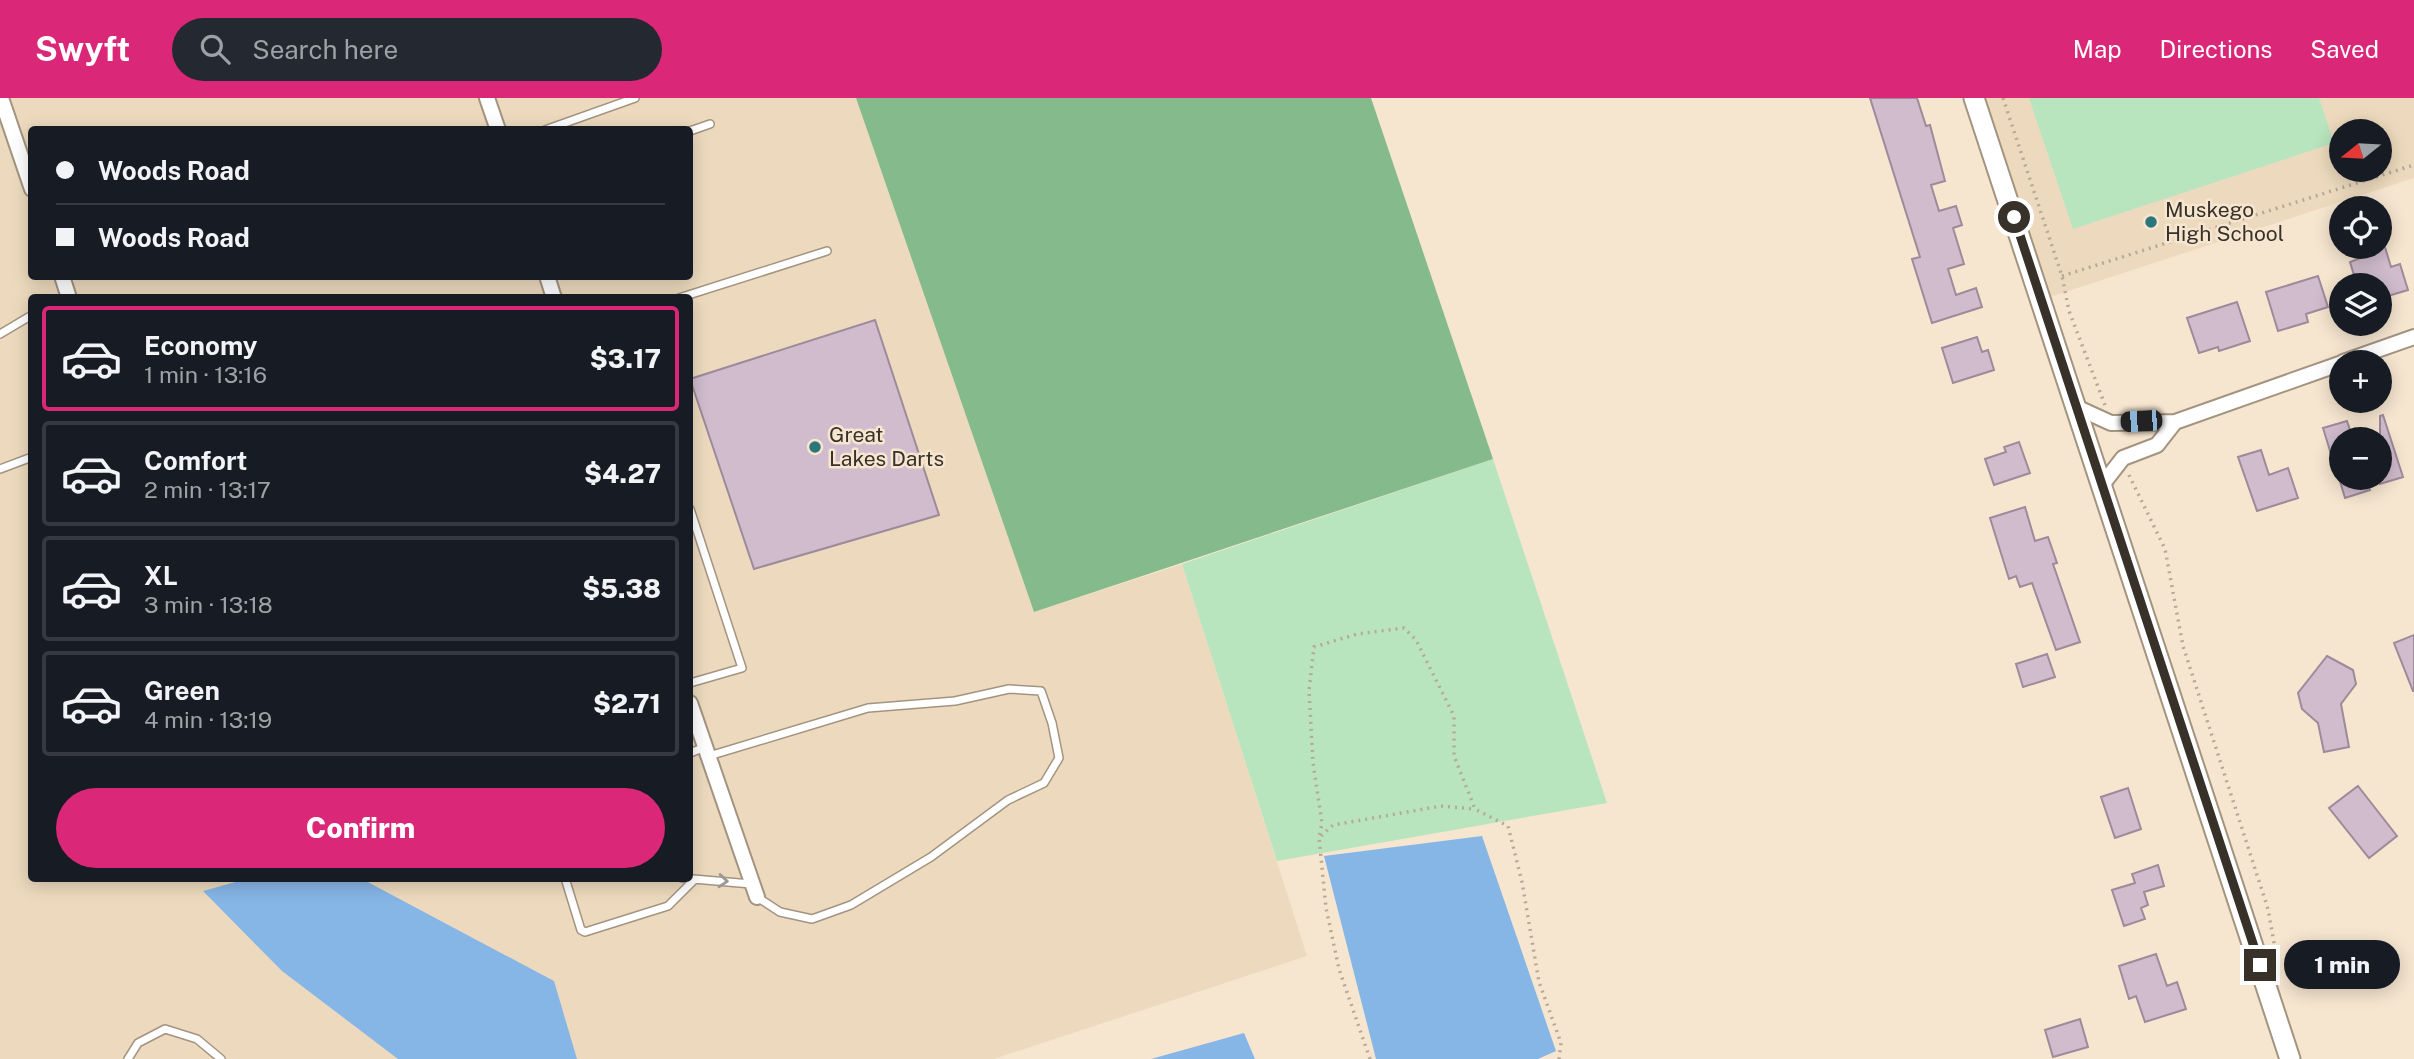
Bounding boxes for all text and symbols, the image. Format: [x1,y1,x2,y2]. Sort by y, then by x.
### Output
search box [172,18,662,81]
text: Swyft [35,30,130,68]
icon: search [196,30,234,68]
text: Search here [252,34,398,65]
text: Map [2073,35,2122,63]
text: Directions [2160,35,2272,63]
text: Saved [2310,35,2379,63]
north arrow [2329,119,2392,182]
map controls [2329,119,2392,490]
text: Woods Road [98,155,250,186]
button: locate [2329,196,2392,259]
place label: Muskego High School [2165,197,2284,246]
route start [1998,201,2030,233]
marker: Muskego High School [2143,214,2159,230]
text: Woods Road [98,222,250,253]
button: layers [2329,273,2392,336]
icon: car [60,327,123,390]
text: Economy [144,330,257,361]
text: $3.17 [590,343,661,374]
button: + [2329,350,2392,413]
text: 1 min · 13:16 [144,361,267,388]
car [2120,409,2163,433]
place label: Great Lakes Darts [829,422,944,471]
button: − [2329,427,2392,490]
marker: Great Lakes Darts [807,439,823,455]
icon: car [60,442,123,505]
text: Comfort [144,445,247,476]
text: $4.27 [584,458,661,489]
text: 2 min · 13:17 [144,476,271,503]
icon: car [60,557,123,620]
text: XL [144,560,178,591]
text: $5.38 [582,573,661,604]
text: 3 min · 13:18 [144,591,273,618]
icon: car [60,672,123,735]
text: Green [144,675,220,706]
text: $2.71 [593,688,661,719]
text: 4 min · 13:19 [144,706,272,733]
button: Confirm [56,788,665,868]
one-way arrow [718,873,729,888]
callout: 1 min [2284,940,2400,990]
route end [2244,949,2276,981]
text: 1 min [2314,951,2370,978]

